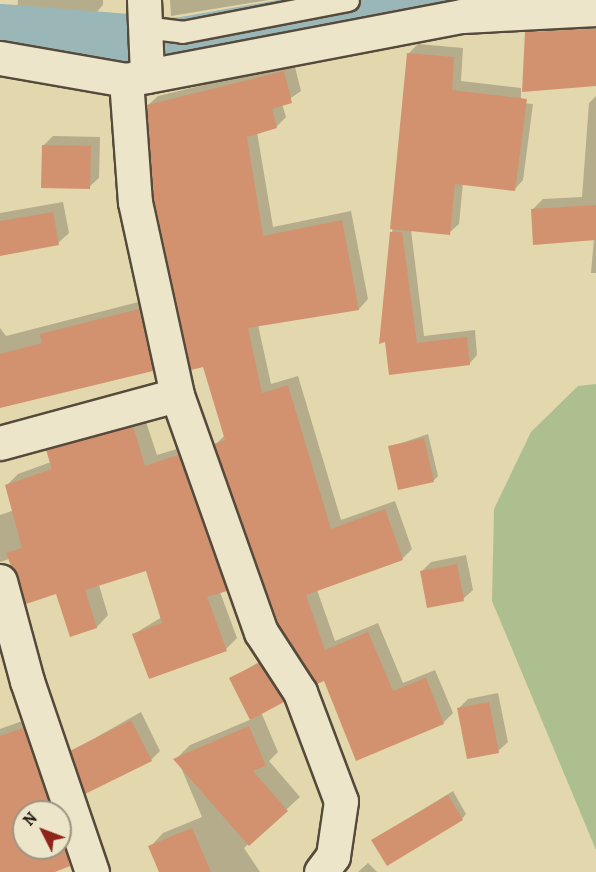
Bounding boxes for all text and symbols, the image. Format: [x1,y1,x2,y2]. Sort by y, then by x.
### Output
north arrow [12,800,72,860]
text: N [18,808,42,831]

